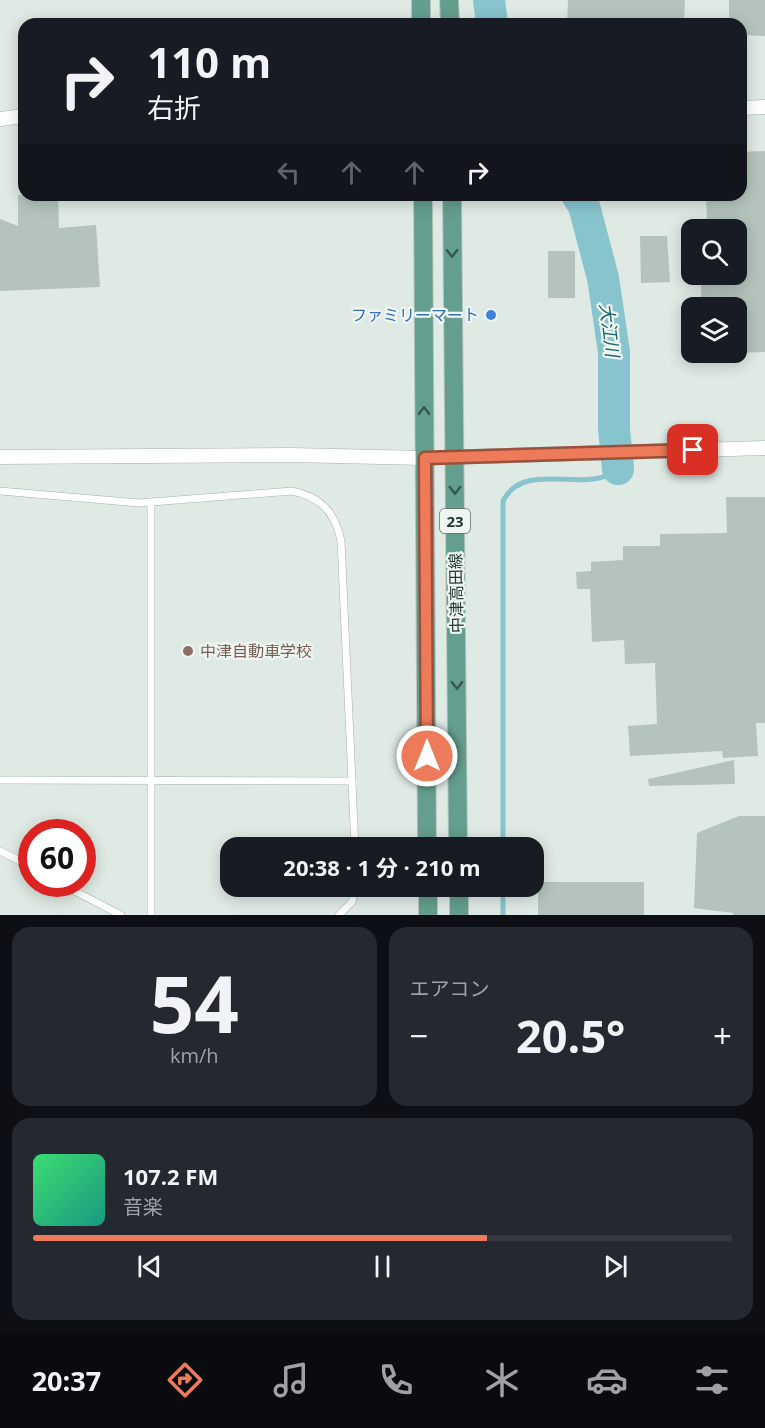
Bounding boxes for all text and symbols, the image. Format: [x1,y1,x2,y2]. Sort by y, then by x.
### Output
text: 110 m [147,33,271,90]
icon: right [48,42,126,120]
text: 右折 [147,89,201,126]
icon: left [272,156,305,189]
icon: ahead [335,156,368,189]
icon: ahead [398,156,431,189]
icon: right [461,156,494,189]
map controls [681,219,747,363]
button: search [681,219,747,285]
one-way arrow [446,249,458,258]
button: layers [681,297,747,363]
water label: 大江川 [595,302,625,360]
place label: ファミリーマート [351,304,479,326]
marker: ファミリーマート [484,308,498,322]
one-way arrow [418,407,430,416]
pin [667,424,718,475]
icon: arrive [676,433,709,466]
one-way arrow [448,486,461,495]
road number: 23 [440,509,470,533]
street label: 中津高田線 [444,553,468,633]
place label: 中津自動車学校 [200,640,312,662]
marker: 中津自動車学校 [181,644,195,658]
one-way arrow [450,681,463,690]
position arrow [395,724,459,788]
speed limit sign: 60 [18,819,96,897]
text: 20:38 · 1 分 · 210 m [283,852,481,882]
text: 54 [150,950,239,1056]
text: エアコン [410,975,490,1002]
text: 20.5° [516,1005,625,1066]
text: − [410,1013,428,1058]
text: + [713,1013,732,1058]
text: km/h [170,1042,219,1069]
text: 107.2 FM [123,1161,218,1191]
text: 音楽 [123,1193,163,1220]
icon: previous [133,1250,166,1283]
icon: pause [366,1250,399,1283]
icon: next [599,1250,632,1283]
icon: directions [164,1359,206,1401]
icon: music [270,1359,312,1401]
icon: phone [375,1359,417,1401]
icon: climate [481,1359,523,1401]
icon: car [586,1359,628,1401]
icon: filters [691,1359,733,1401]
text: 20:37 [32,1362,101,1399]

